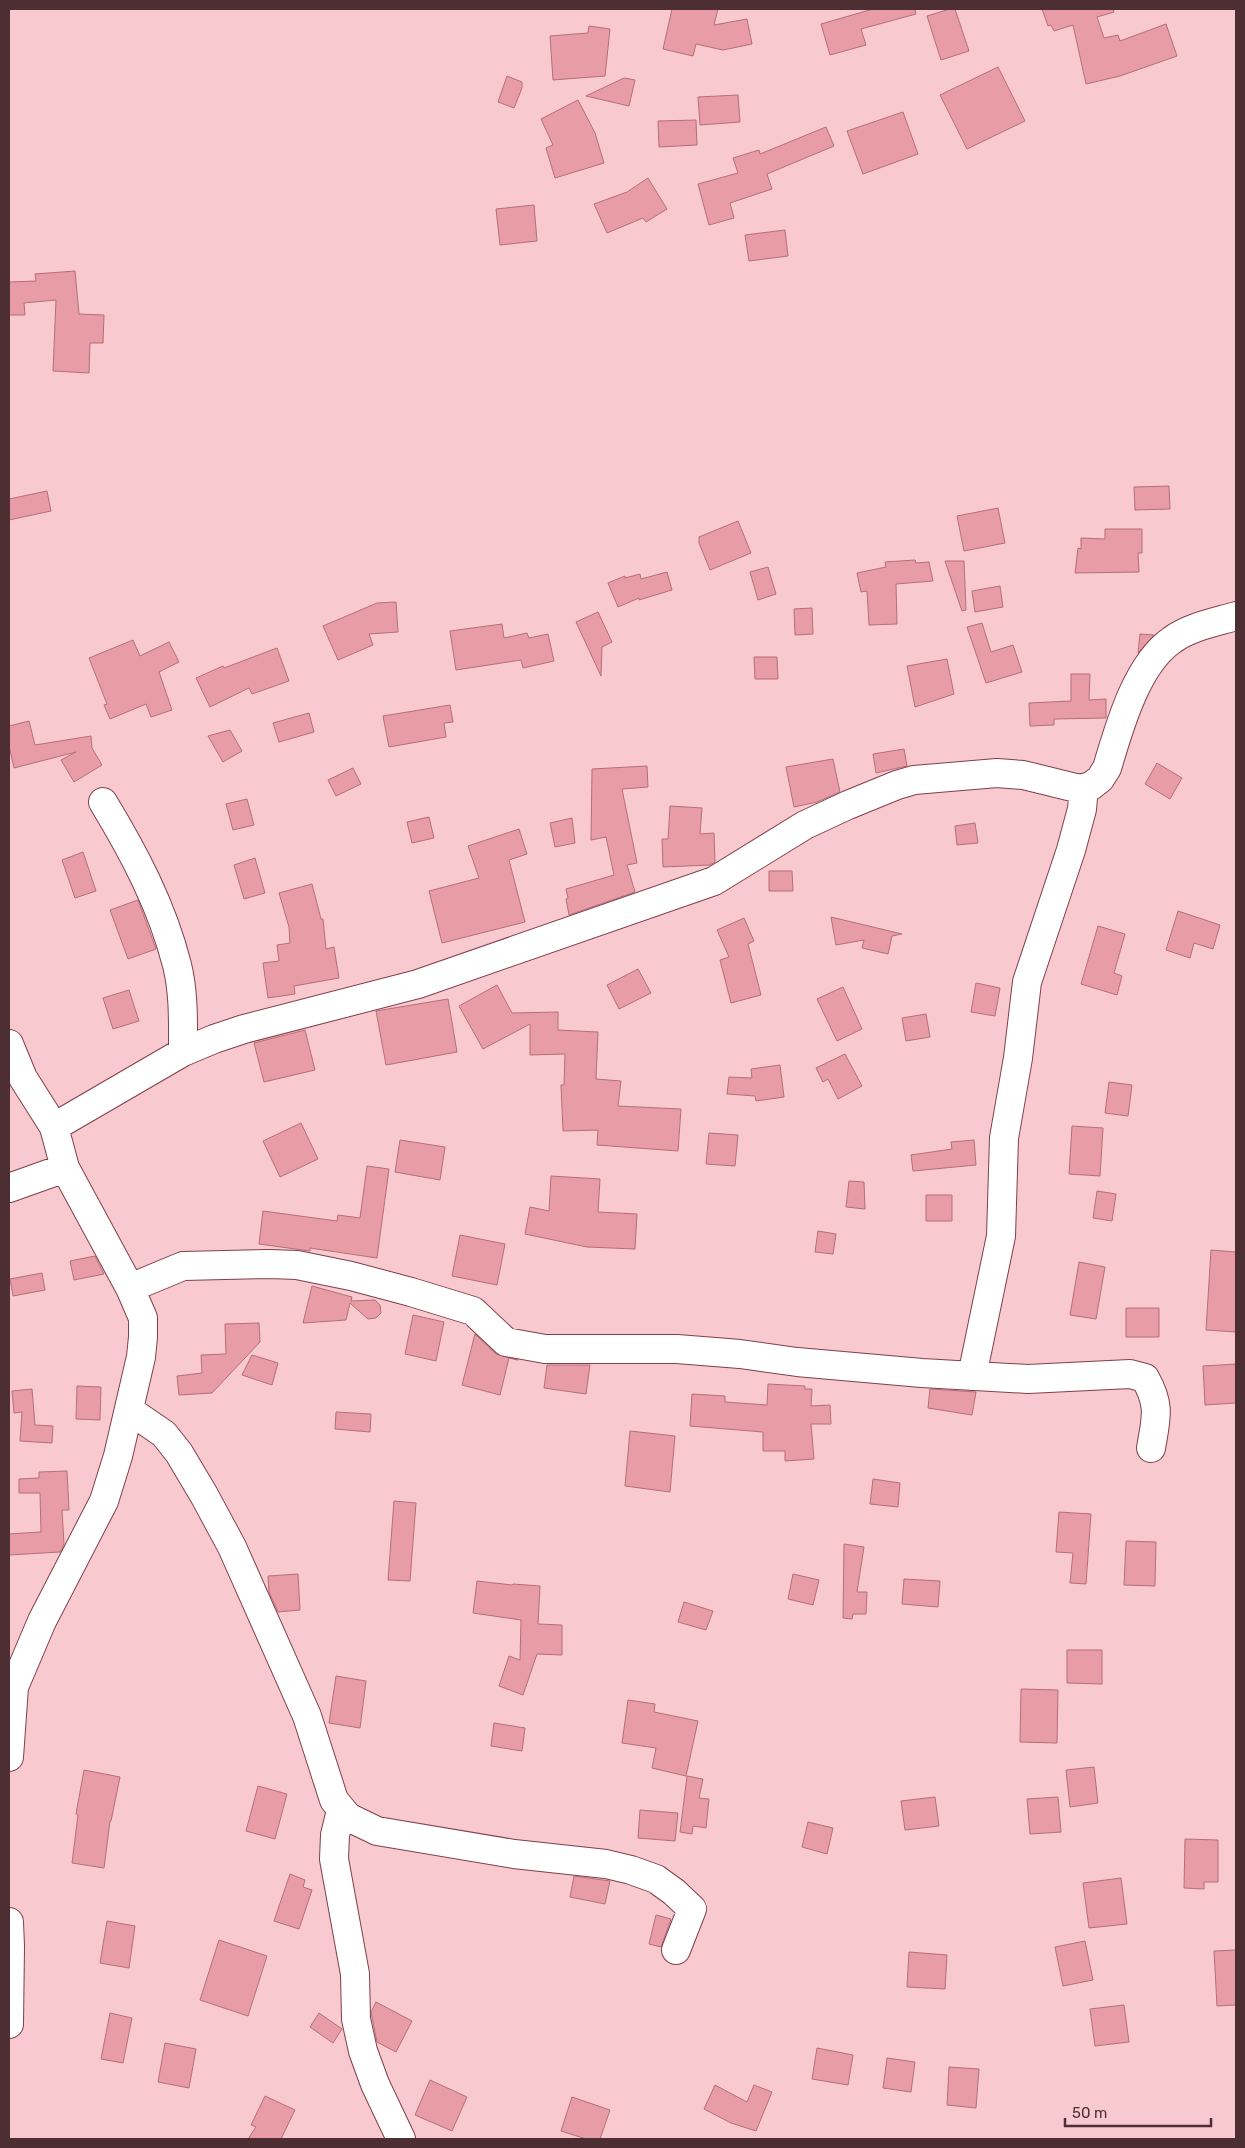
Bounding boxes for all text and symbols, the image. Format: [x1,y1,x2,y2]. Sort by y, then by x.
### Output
scale bar [1065,2096,1211,2128]
text: 50 m [1072,2104,1107,2122]

